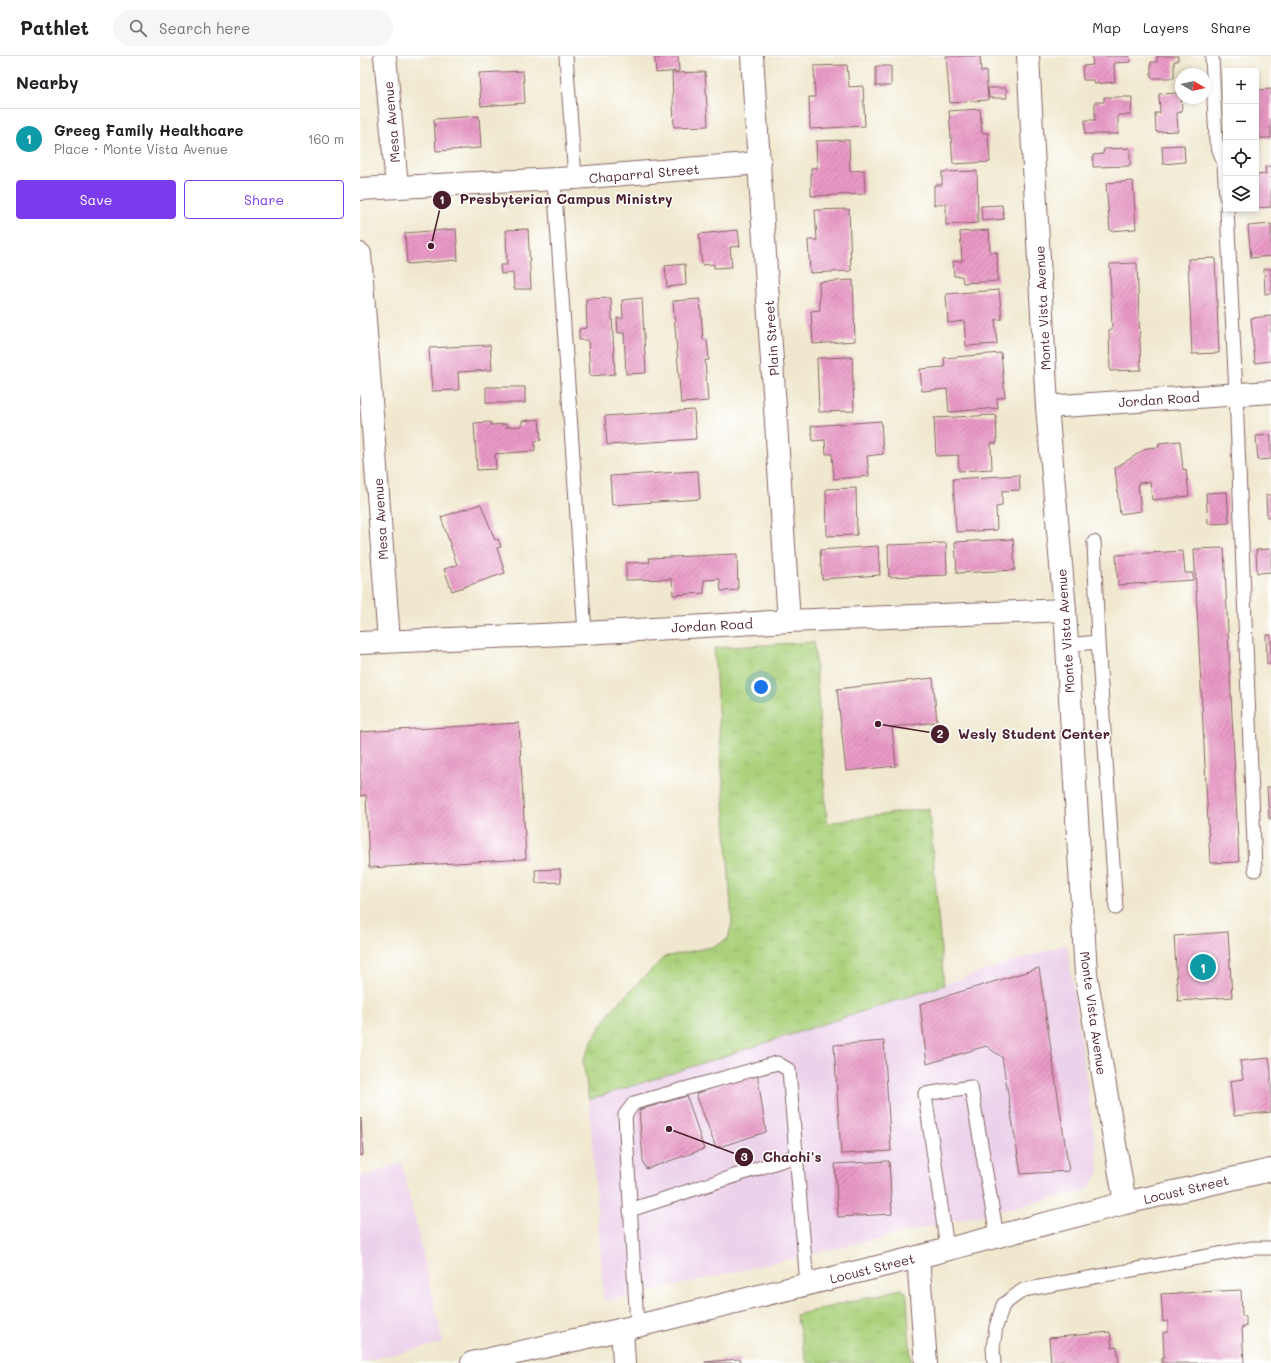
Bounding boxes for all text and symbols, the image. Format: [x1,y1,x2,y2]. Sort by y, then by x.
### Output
search box [113,10,393,46]
text: Pathlet [20,15,89,40]
icon: search [127,17,149,39]
text: Search here [159,18,250,38]
text: Map [1092,18,1121,37]
text: Layers [1143,18,1189,37]
text: Share [1211,18,1251,37]
north arrow [1175,68,1211,104]
map controls [1223,68,1259,212]
button: + [1223,68,1259,104]
text: Nearby [16,71,78,93]
street label: Mesa Avenue [379,80,403,164]
button: − [1223,104,1259,140]
text: Greeg Family Healthcare [54,120,244,140]
text: 1 [26,130,32,147]
text: 160 m [308,130,344,147]
text: Place · Monte Vista Avenue [54,140,228,157]
button: locate [1223,140,1259,176]
street label: Chaparral Street [588,160,700,186]
button: layers [1223,176,1259,212]
button: Save [16,180,176,219]
button: Share [184,180,344,219]
callout: Presbyterian Campus Ministry [432,187,681,213]
text: Presbyterian Campus Ministry [459,189,673,208]
text: 1 [439,191,445,207]
street label: Monte Vista Avenue [1030,245,1054,371]
street label: Plain Street [760,299,782,377]
street label: Jordan Road [1118,388,1200,410]
street label: Mesa Avenue [369,478,391,560]
street label: Monte Vista Avenue [1052,568,1078,694]
street label: Jordan Road [671,614,753,636]
your location [751,677,771,697]
callout: Wesly Student Center [930,721,1118,747]
text: Wesly Student Center [958,724,1110,743]
text: 2 [937,725,944,741]
street label: Monte Vista Avenue [1077,950,1111,1076]
pin: 1 [1190,952,1216,982]
callout: Chachi's [734,1144,829,1170]
text: Chachi's [762,1147,822,1166]
text: 3 [740,1148,748,1164]
street label: Locust Street [1142,1171,1231,1207]
street label: Locust Street [828,1249,916,1287]

